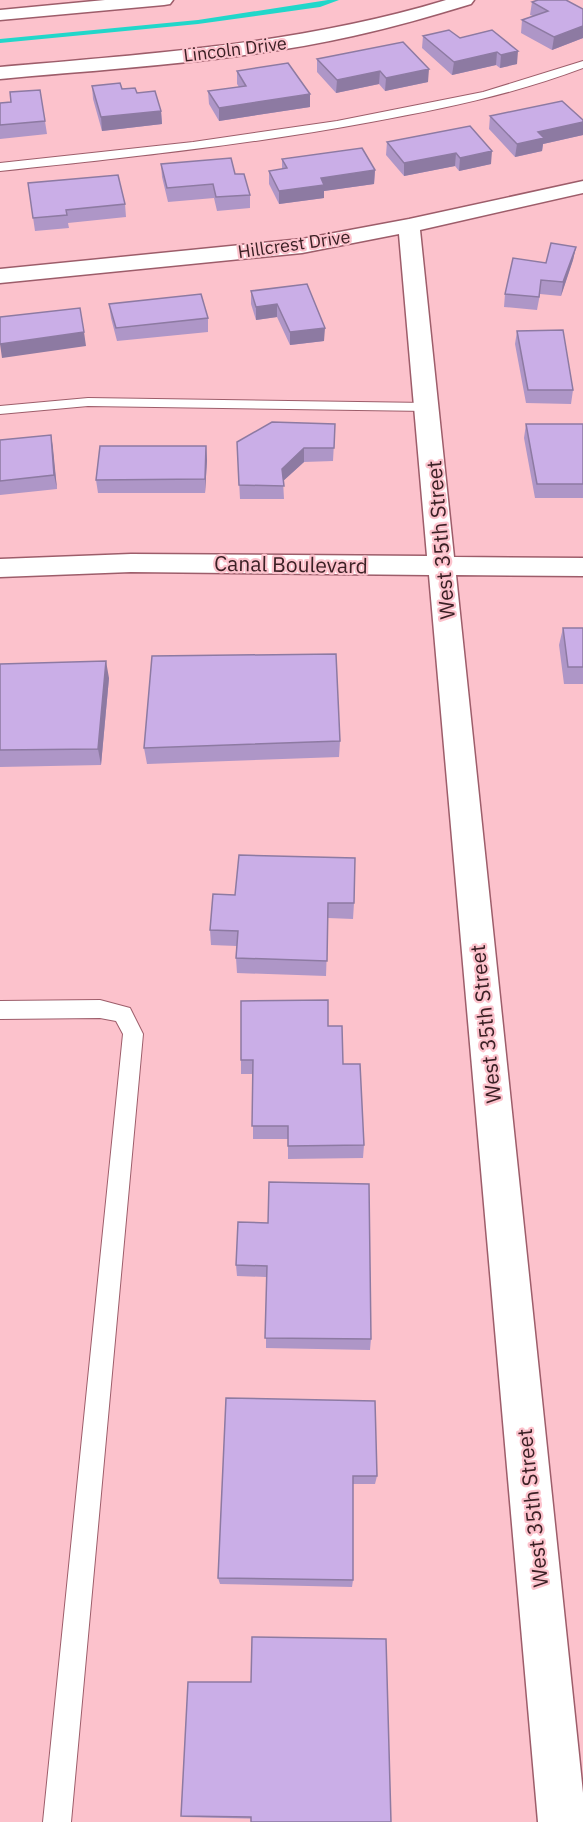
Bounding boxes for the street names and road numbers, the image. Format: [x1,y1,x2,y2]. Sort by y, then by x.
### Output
street label: Lincoln Drive [182,31,288,67]
street label: Hillcrest Drive [236,225,352,263]
street label: West 35th Street [419,459,461,621]
street label: Canal Boulevard [214,549,368,579]
street label: West 35th Street [463,943,507,1105]
street label: West 35th Street [510,1427,554,1589]

